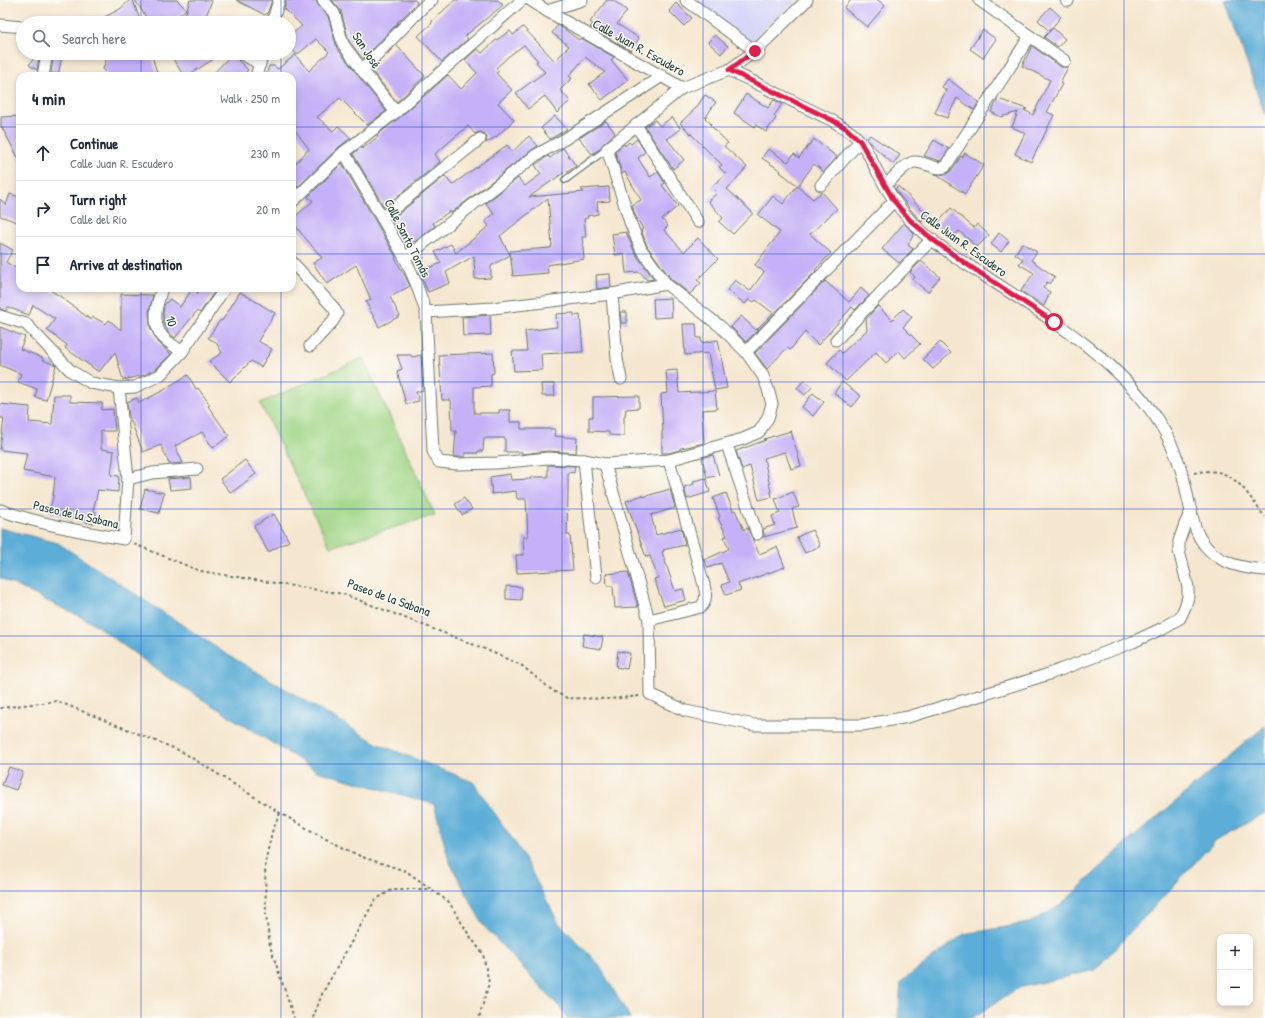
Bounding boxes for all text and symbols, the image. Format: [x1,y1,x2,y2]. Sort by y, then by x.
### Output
street label: Calle Juan R. Escudero [590,14,688,80]
search box [16,16,296,60]
icon: search [30,27,52,49]
text: Search here [62,28,126,49]
street label: San José [349,28,385,72]
route end [746,42,764,60]
text: 4 min [32,87,65,110]
text: Walk · 250 m [220,89,280,107]
text: Continue [70,133,118,154]
icon: ahead [32,142,54,164]
text: 230 m [250,144,280,162]
text: Calle Juan R. Escudero [70,154,173,172]
text: Turn right [70,189,126,210]
street label: Calle Santo Tomás [380,196,436,280]
icon: right [32,198,54,220]
text: 20 m [256,200,280,218]
street label: Calle Juan R. Escudero [917,205,1011,281]
text: Calle del Río [70,210,127,228]
icon: arrive [32,254,54,276]
text: Arrive at destination [70,254,182,275]
route start [1045,313,1063,331]
street label: 10 [162,314,182,329]
street label: Paseo de la Sabana [32,495,120,533]
street label: Paseo de la Sabana [345,574,433,620]
map controls [1217,934,1253,1006]
button: + [1217,934,1253,970]
button: − [1217,970,1253,1006]

